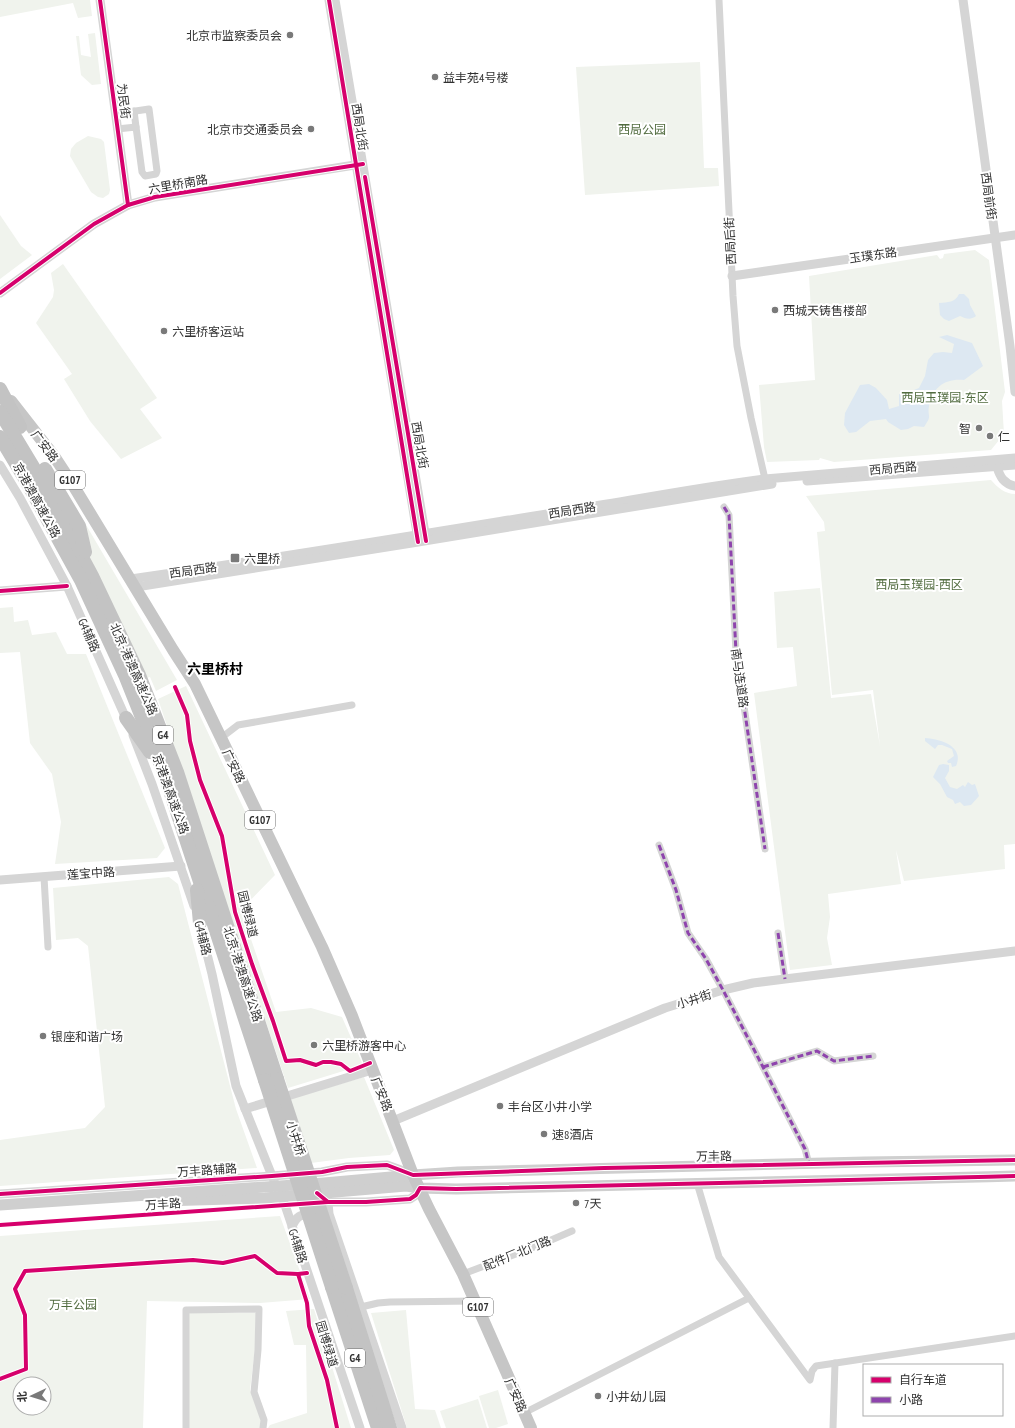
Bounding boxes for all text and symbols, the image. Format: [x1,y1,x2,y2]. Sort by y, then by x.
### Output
place label: 北京市监察委员会 [186,28,282,43]
marker: 北京市监察委员会 [285,30,295,40]
place label: 益丰苑4号楼 [443,70,508,85]
marker: 益丰苑4号楼 [430,72,440,82]
street label: 为民街 [114,82,134,120]
street label: 西局北街 [349,102,371,152]
place label: 北京市交通委员会 [207,122,303,137]
park label: 西局公园 [618,122,666,137]
marker: 北京市交通委员会 [306,124,316,134]
street label: 六里桥南路 [147,171,209,197]
street label: 西局前街 [978,171,1000,221]
street label: 西局后街 [721,217,739,265]
street label: 玉璞东路 [848,244,898,266]
place label: 西城天铸售楼部 [783,303,867,318]
marker: 西城天铸售楼部 [770,305,780,315]
place label: 六里桥客运站 [172,324,244,339]
marker: 六里桥客运站 [159,326,169,336]
park label: 西局玉璞园-东区 [901,390,989,405]
street label: 西局北街 [408,420,432,470]
place label: 智 [959,421,971,436]
marker: 智 [974,423,984,433]
street label: 广安路 [28,427,62,465]
place label: 仁 [998,429,1010,444]
marker: 仁 [985,431,995,441]
street label: 西局西路 [868,458,918,478]
street label: 京港澳高速公路 [10,460,64,540]
road number: G107 [55,471,85,489]
street label: 西局西路 [547,499,597,521]
place label: 六里桥 [244,551,280,566]
marker: 六里桥 [229,552,241,564]
street label: 西局西路 [168,559,218,581]
park label: 西局玉璞园-西区 [875,577,963,592]
street label: G4辅路 [75,616,103,654]
street label: 北京-港澳高速公路 [107,621,161,717]
street label: 南马连道路 [728,647,752,709]
district label: 六里桥村 [187,660,243,678]
road number: G4 [153,726,173,744]
street label: 广安路 [219,747,249,785]
street label: 京港澳高速公路 [150,752,192,836]
road number: G107 [245,811,275,829]
street label: 莲宝中路 [67,864,115,882]
street label: 园博绿道 [235,889,261,939]
street label: G4辅路 [191,919,215,957]
street label: 北京-港澳高速公路 [220,924,266,1024]
street label: 小井街 [675,986,713,1012]
place label: 银座和谐广场 [51,1029,123,1044]
marker: 银座和谐广场 [38,1031,48,1041]
place label: 六里桥游客中心 [322,1038,406,1053]
marker: 六里桥游客中心 [309,1040,319,1050]
street label: 广安路 [368,1074,396,1114]
place label: 丰台区小井小学 [508,1099,592,1114]
marker: 丰台区小井小学 [495,1101,505,1111]
street label: 小井桥 [283,1119,309,1157]
place label: 速8酒店 [552,1127,593,1142]
marker: 速8酒店 [539,1129,549,1139]
street label: 万丰路 [696,1148,732,1164]
street label: 万丰路辅路 [177,1160,237,1180]
street label: 万丰路 [145,1195,181,1213]
place label: 7天 [584,1196,601,1211]
marker: 7天 [571,1198,581,1208]
street label: G4辅路 [285,1227,311,1265]
street label: 配件厂北门路 [481,1233,553,1273]
park label: 万丰公园 [49,1297,97,1312]
road number: G107 [463,1298,493,1316]
street label: 园博绿道 [313,1319,341,1369]
road number: G4 [345,1349,365,1367]
legend [863,1364,1003,1416]
text: 自行车道 [899,1372,947,1387]
street label: 广安路 [502,1375,530,1415]
north arrow [12,1376,52,1416]
place label: 小井幼儿园 [606,1389,666,1404]
text: 北 [15,1391,29,1403]
marker: 小井幼儿园 [593,1391,603,1401]
text: 小路 [899,1392,923,1407]

